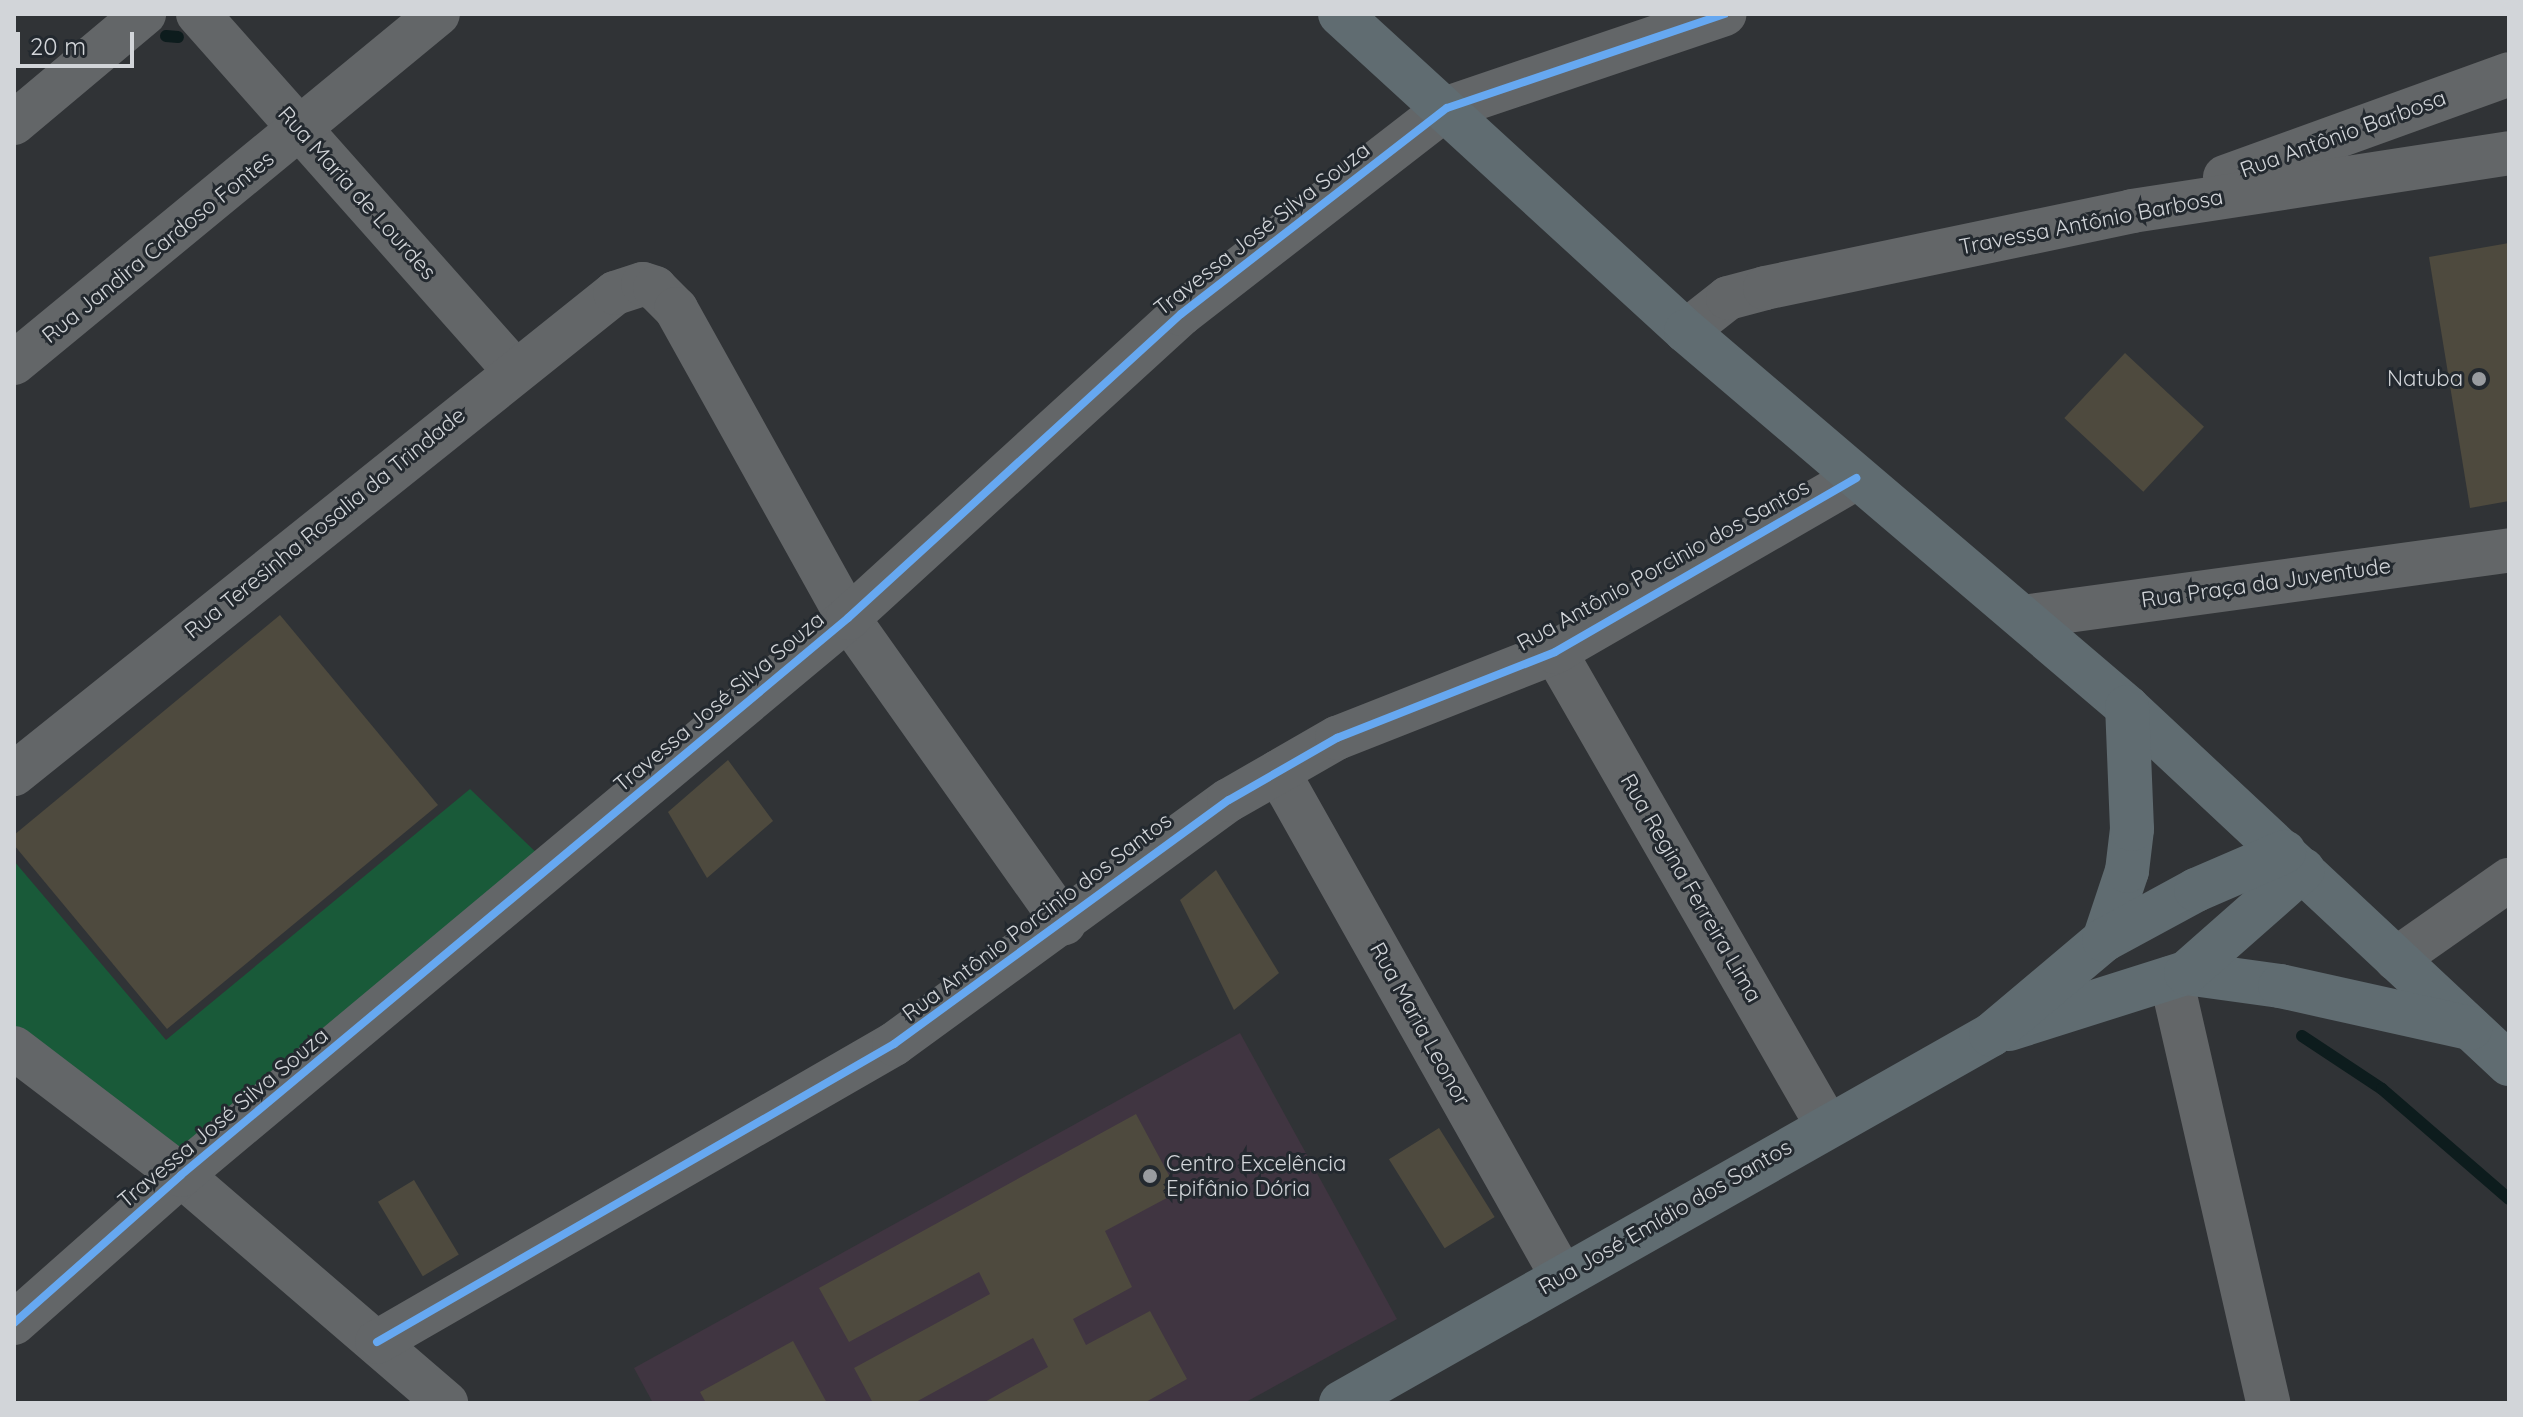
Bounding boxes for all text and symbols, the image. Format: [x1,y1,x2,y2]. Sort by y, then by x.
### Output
scale bar [20,16,138,66]
text: 20 m [30,31,86,61]
street label: Rua Antônio Barbosa [2236,84,2450,184]
street label: Rua Maria de Lourdes [272,101,442,285]
street label: Travessa José Silva Souza [1149,137,1375,321]
street label: Rua Jandira Cardoso Fontes [37,145,279,349]
street label: Travessa Antônio Barbosa [1957,183,2225,261]
place label: Natuba [2387,366,2463,392]
marker: Natuba [2470,370,2488,388]
street label: Rua Teresinha Rosalia da Trindade [179,402,471,644]
street label: Rua Antônio Porcinio dos Santos [1512,473,1814,657]
street label: Rua Praça da Juventude [2139,552,2393,614]
street label: Travessa José Silva Souza [608,606,830,798]
street label: Rua Regina Ferreira Lima [1615,769,1767,1007]
street label: Rua Antônio Porcinio dos Santos [897,807,1177,1027]
street label: Rua Maria Leonor [1364,938,1476,1110]
street label: Travessa José Silva Souza [112,1022,334,1214]
street label: Rua José Emídio dos Santos [1534,1134,1796,1300]
place label: Centro Excelência Epifânio Dória [1166,1150,1346,1202]
marker: Centro Excelência Epifânio Dória [1141,1167,1159,1185]

